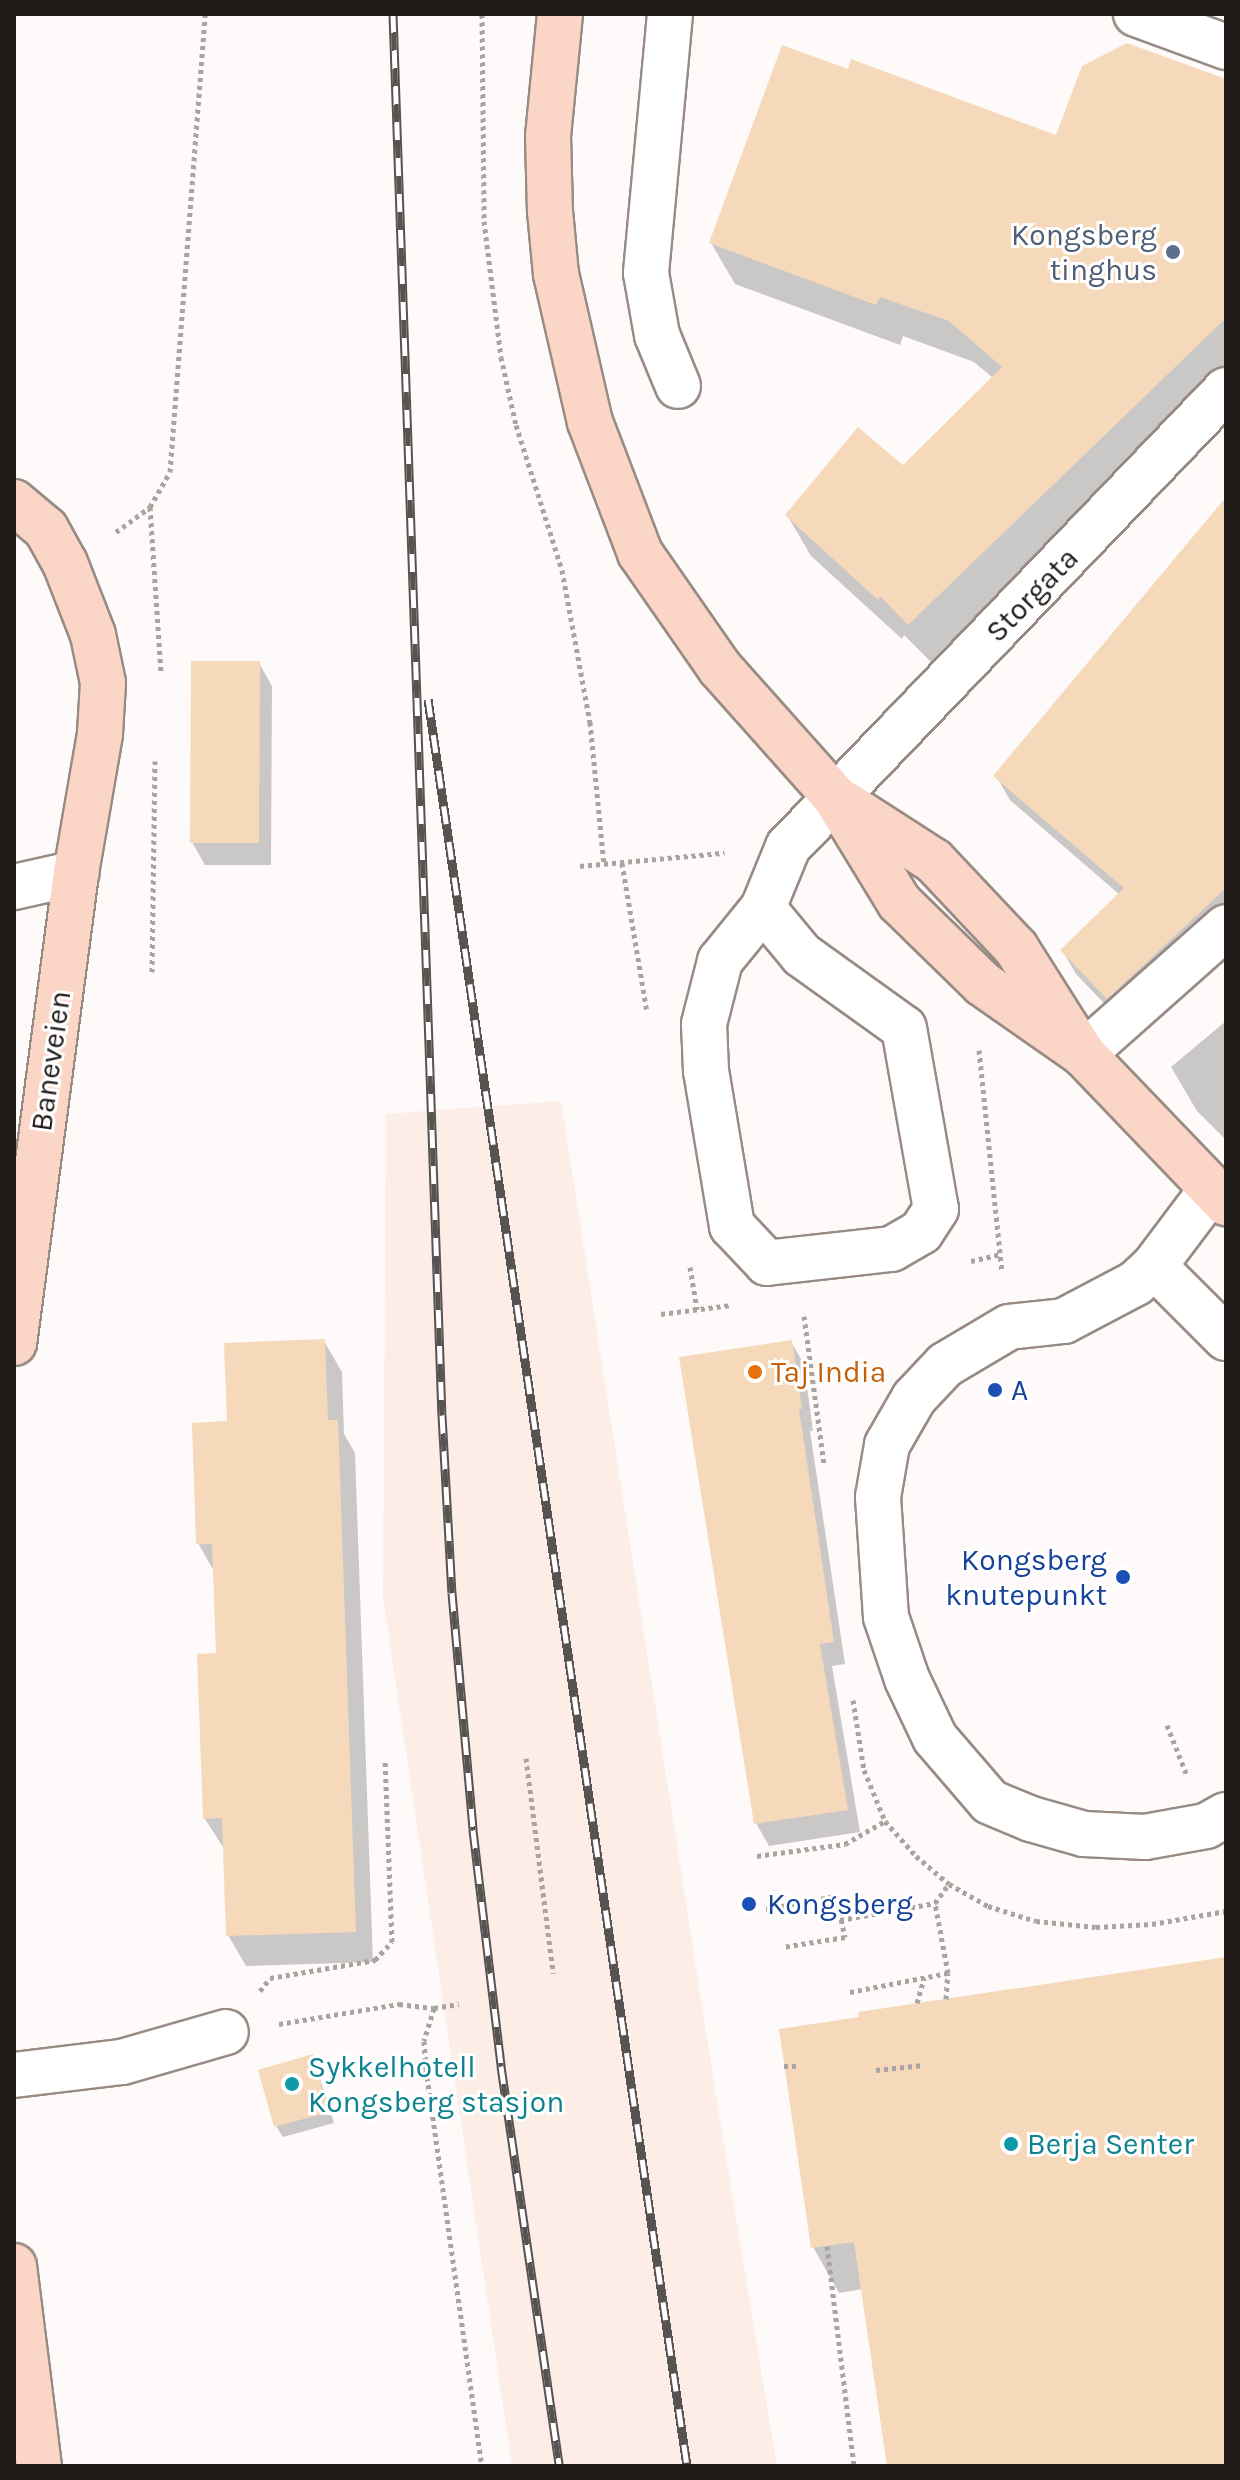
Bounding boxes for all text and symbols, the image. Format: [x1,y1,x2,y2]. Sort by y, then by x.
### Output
place label: Kongsberg tinghus [1011,217,1157,288]
marker: Kongsberg tinghus [1164,243,1182,261]
street label: Storgata [978,540,1086,650]
street label: Baneveien [23,988,79,1134]
place label: Taj India [771,1354,886,1390]
marker: Taj India [746,1363,764,1381]
place label: A [1011,1372,1028,1408]
marker: A [986,1381,1004,1399]
place label: Kongsberg knutepunkt [945,1542,1107,1612]
marker: Kongsberg knutepunkt [1114,1568,1132,1586]
place label: Kongsberg [767,1886,913,1922]
marker: Kongsberg [738,1893,760,1915]
place label: Sykkelhotell Kongsberg stasjon [308,2049,564,2120]
marker: Sykkelhotell Kongsberg stasjon [283,2075,301,2093]
place label: Berja Senter [1027,2126,1194,2162]
marker: Berja Senter [1002,2135,1020,2153]

